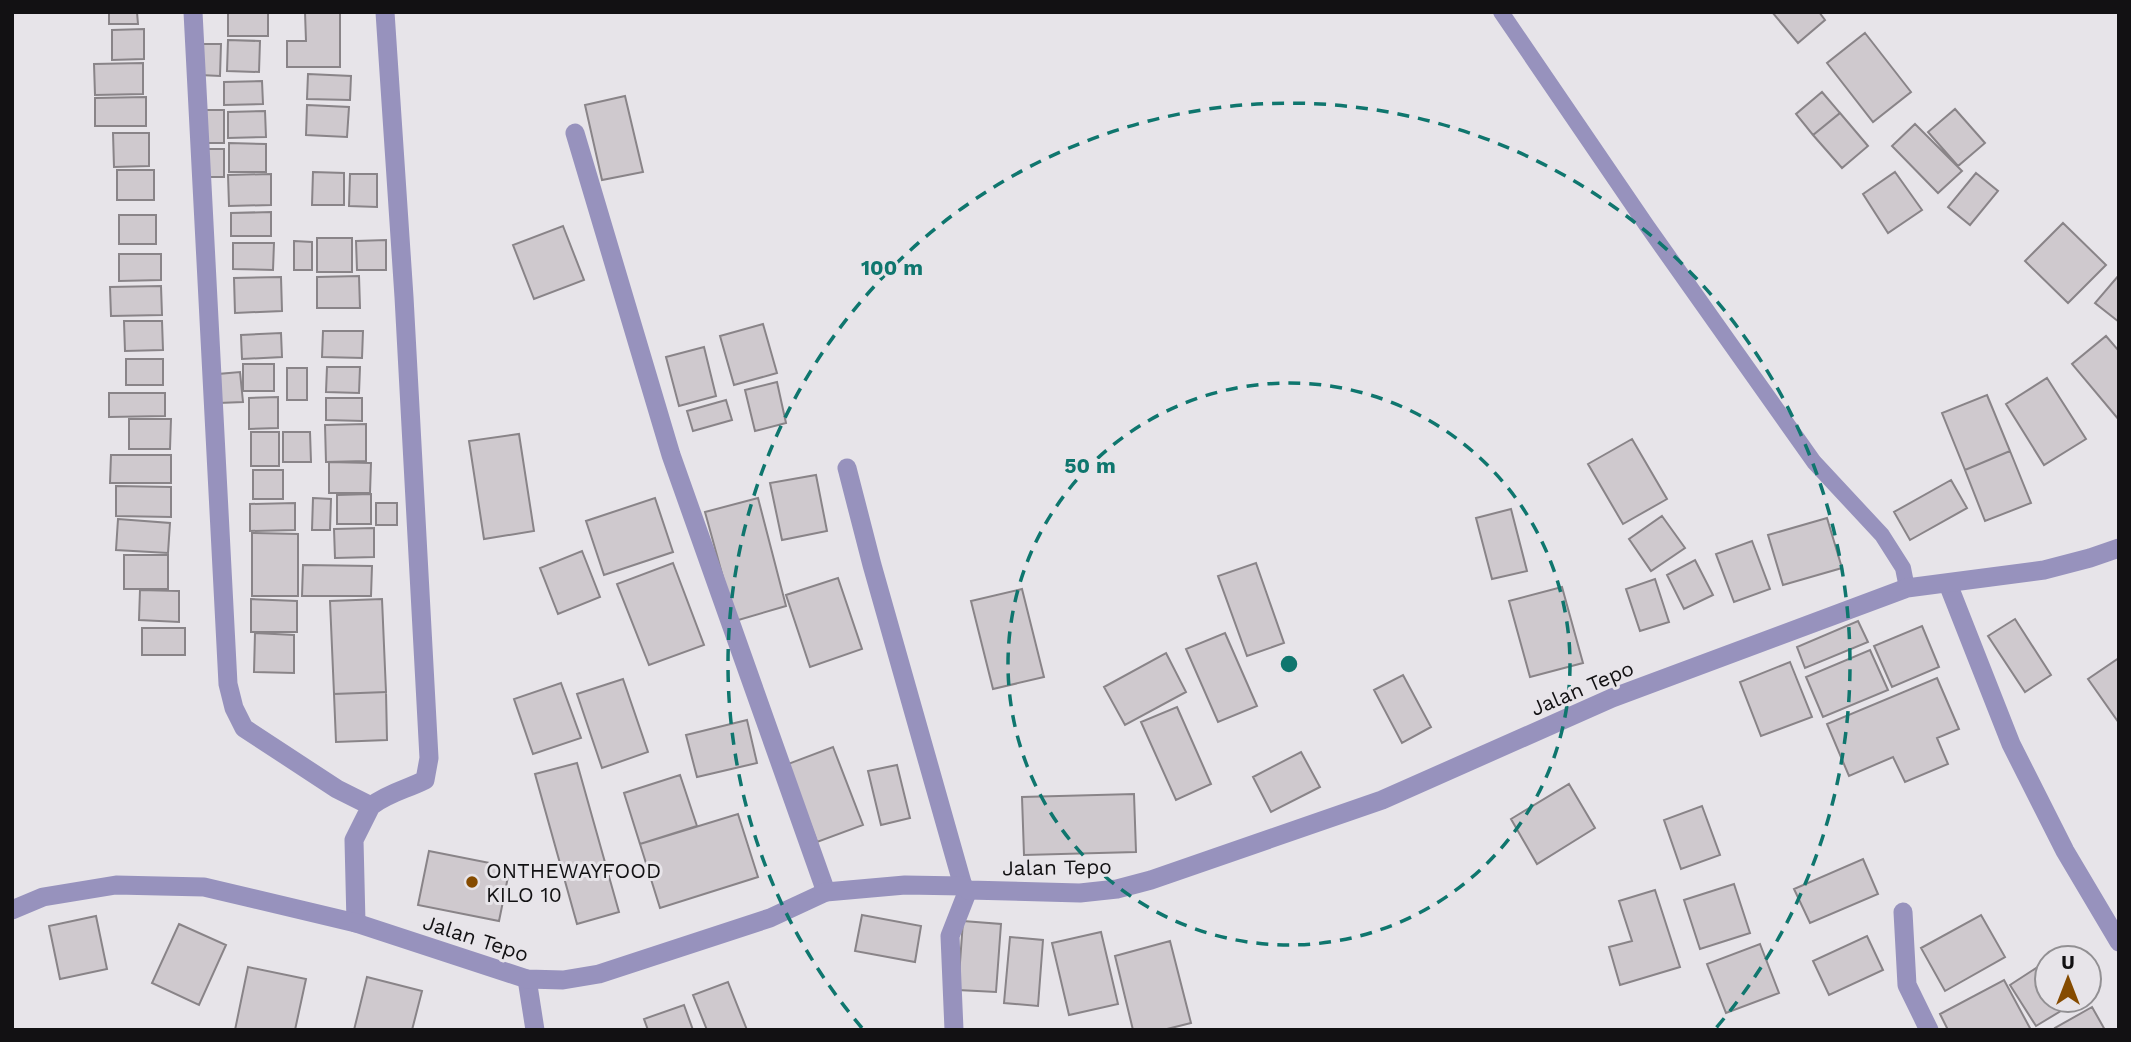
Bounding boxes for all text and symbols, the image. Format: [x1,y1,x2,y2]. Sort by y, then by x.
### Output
text: 100 m [861,255,923,280]
text: 50 m [1064,453,1116,478]
centre of rings [1277,652,1301,676]
street label: Jalan Tepo [1527,655,1637,721]
street label: Jalan Tepo [1002,854,1112,880]
place label: ONTHEWAYFOOD KILO 10 [486,858,661,907]
marker: ONTHEWAYFOOD KILO 10 [464,874,480,890]
street label: Jalan Tepo [420,909,532,967]
north arrow [2033,944,2103,1014]
text: U [2061,951,2075,974]

